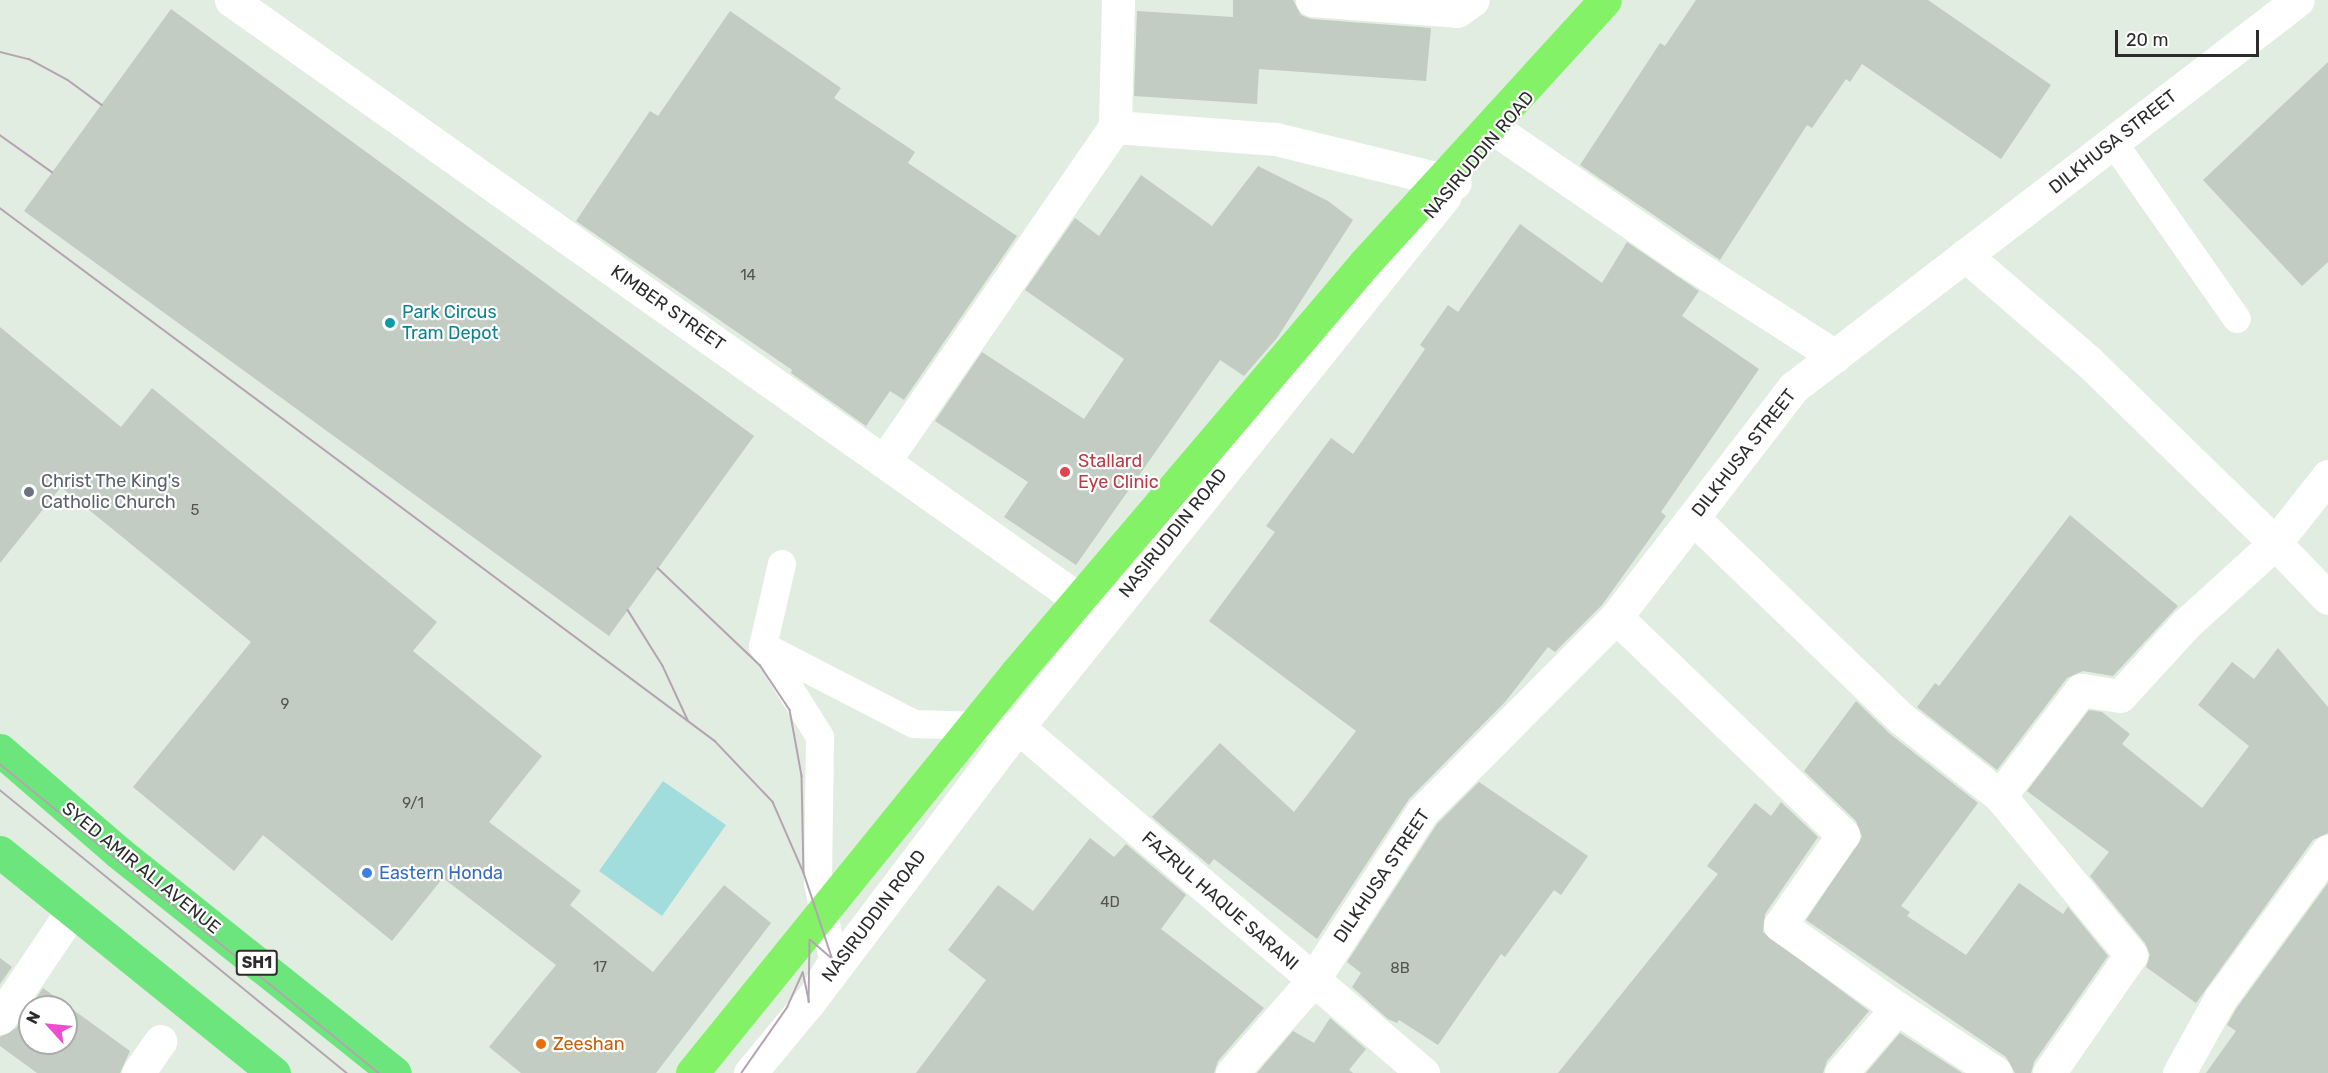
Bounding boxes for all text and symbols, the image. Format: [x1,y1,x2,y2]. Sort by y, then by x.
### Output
scale bar [2118,18,2262,56]
text: 20 m [2126,29,2168,51]
street label: DILKHUSA STREET [2045,85,2181,199]
street label: NASIRUDDIN ROAD [1419,87,1539,223]
street label: KIMBER STREET [607,261,729,355]
house number: 14 [740,267,756,285]
place label: Park Circus Tram Depot [402,302,498,344]
marker: Park Circus Tram Depot [383,316,397,330]
street label: DILKHUSA STREET [1687,385,1801,521]
place label: Stallard Eye Clinic [1078,451,1159,494]
marker: Stallard Eye Clinic [1056,463,1074,481]
street label: NASIRUDDIN ROAD [1114,464,1232,602]
place label: Christ The King's Catholic Church [41,471,181,514]
marker: Christ The King's Catholic Church [22,485,36,499]
house number: 5 [191,502,199,520]
house number: 9 [281,696,289,714]
house number: 9/1 [402,795,424,813]
street label: SYED AMIR ALI AVENUE [57,797,225,939]
street label: DILKHUSA STREET [1329,805,1435,947]
street label: FAZRUL HAQUE SARANI [1137,827,1303,975]
street label: NASIRUDDIN ROAD [817,846,931,986]
place label: Eastern Honda [379,862,503,884]
marker: Eastern Honda [360,866,374,880]
house number: 4D [1100,894,1120,912]
road number: SH1 [234,950,280,976]
house number: 17 [593,959,607,977]
house number: 8B [1390,960,1410,978]
north arrow [18,995,78,1055]
text: N [22,1008,44,1027]
place label: Zeeshan [553,1033,625,1055]
marker: Zeeshan [534,1037,548,1051]

